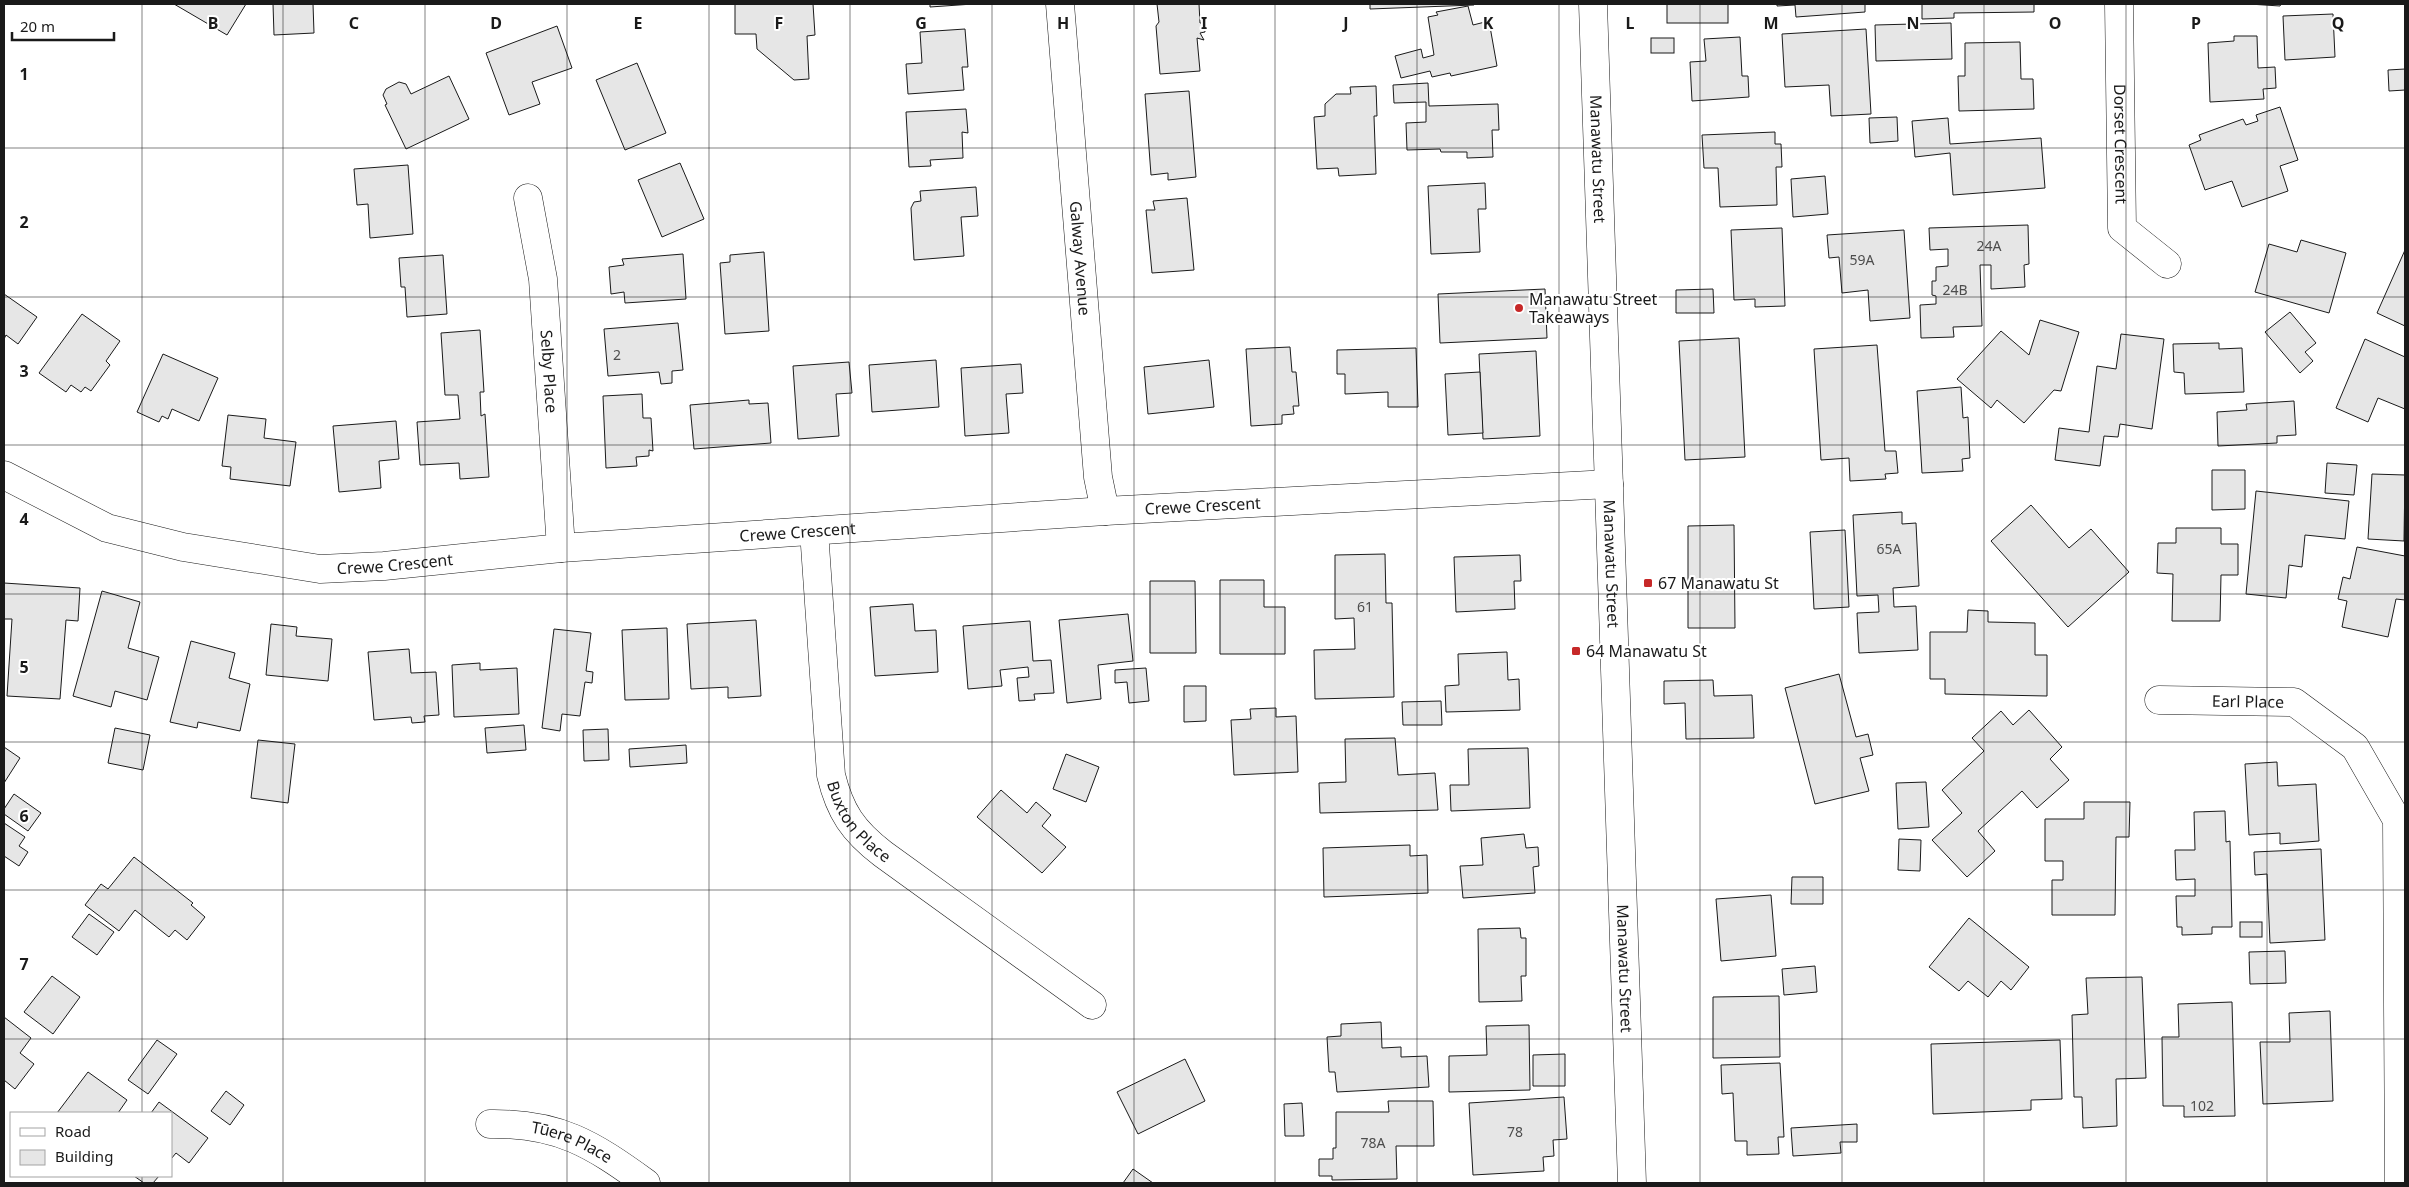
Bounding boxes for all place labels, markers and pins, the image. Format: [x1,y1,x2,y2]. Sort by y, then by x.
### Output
place label: Manawatu Street Takeaways [1529,288,1658,328]
marker: Manawatu Street Takeaways [1513,302,1525,314]
place label: 67 Manawatu St [1658,572,1779,594]
marker: 67 Manawatu St [1642,577,1654,589]
place label: 64 Manawatu St [1586,640,1707,662]
marker: 64 Manawatu St [1570,645,1582,657]

